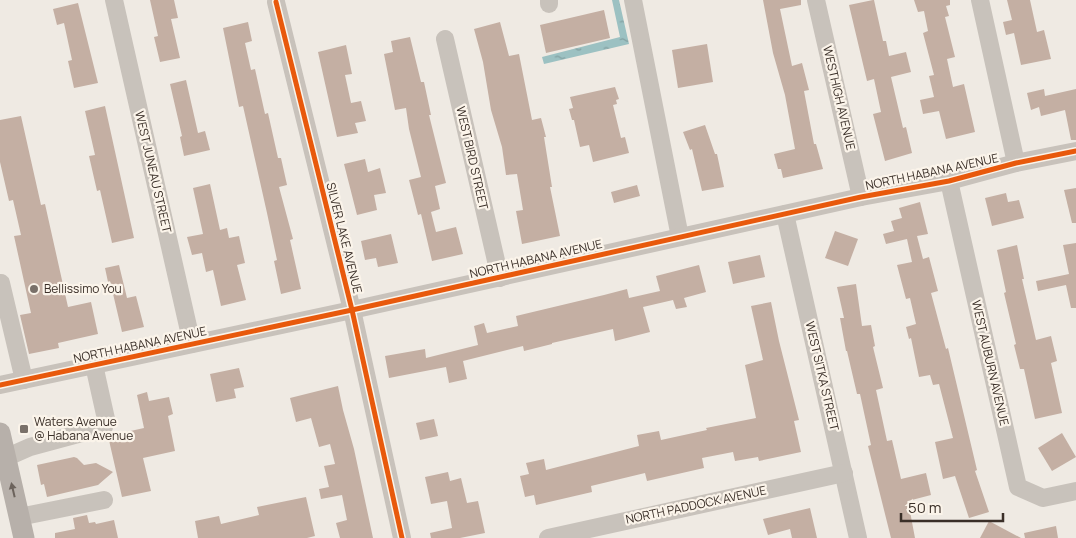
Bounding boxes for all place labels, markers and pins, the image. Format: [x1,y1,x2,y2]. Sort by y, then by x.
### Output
place label: Bellissimo You [44,280,122,297]
marker: Bellissimo You [28,283,40,295]
place label: Waters Avenue @ Habana Avenue [34,413,133,444]
marker: Waters Avenue @ Habana Avenue [18,423,30,435]

